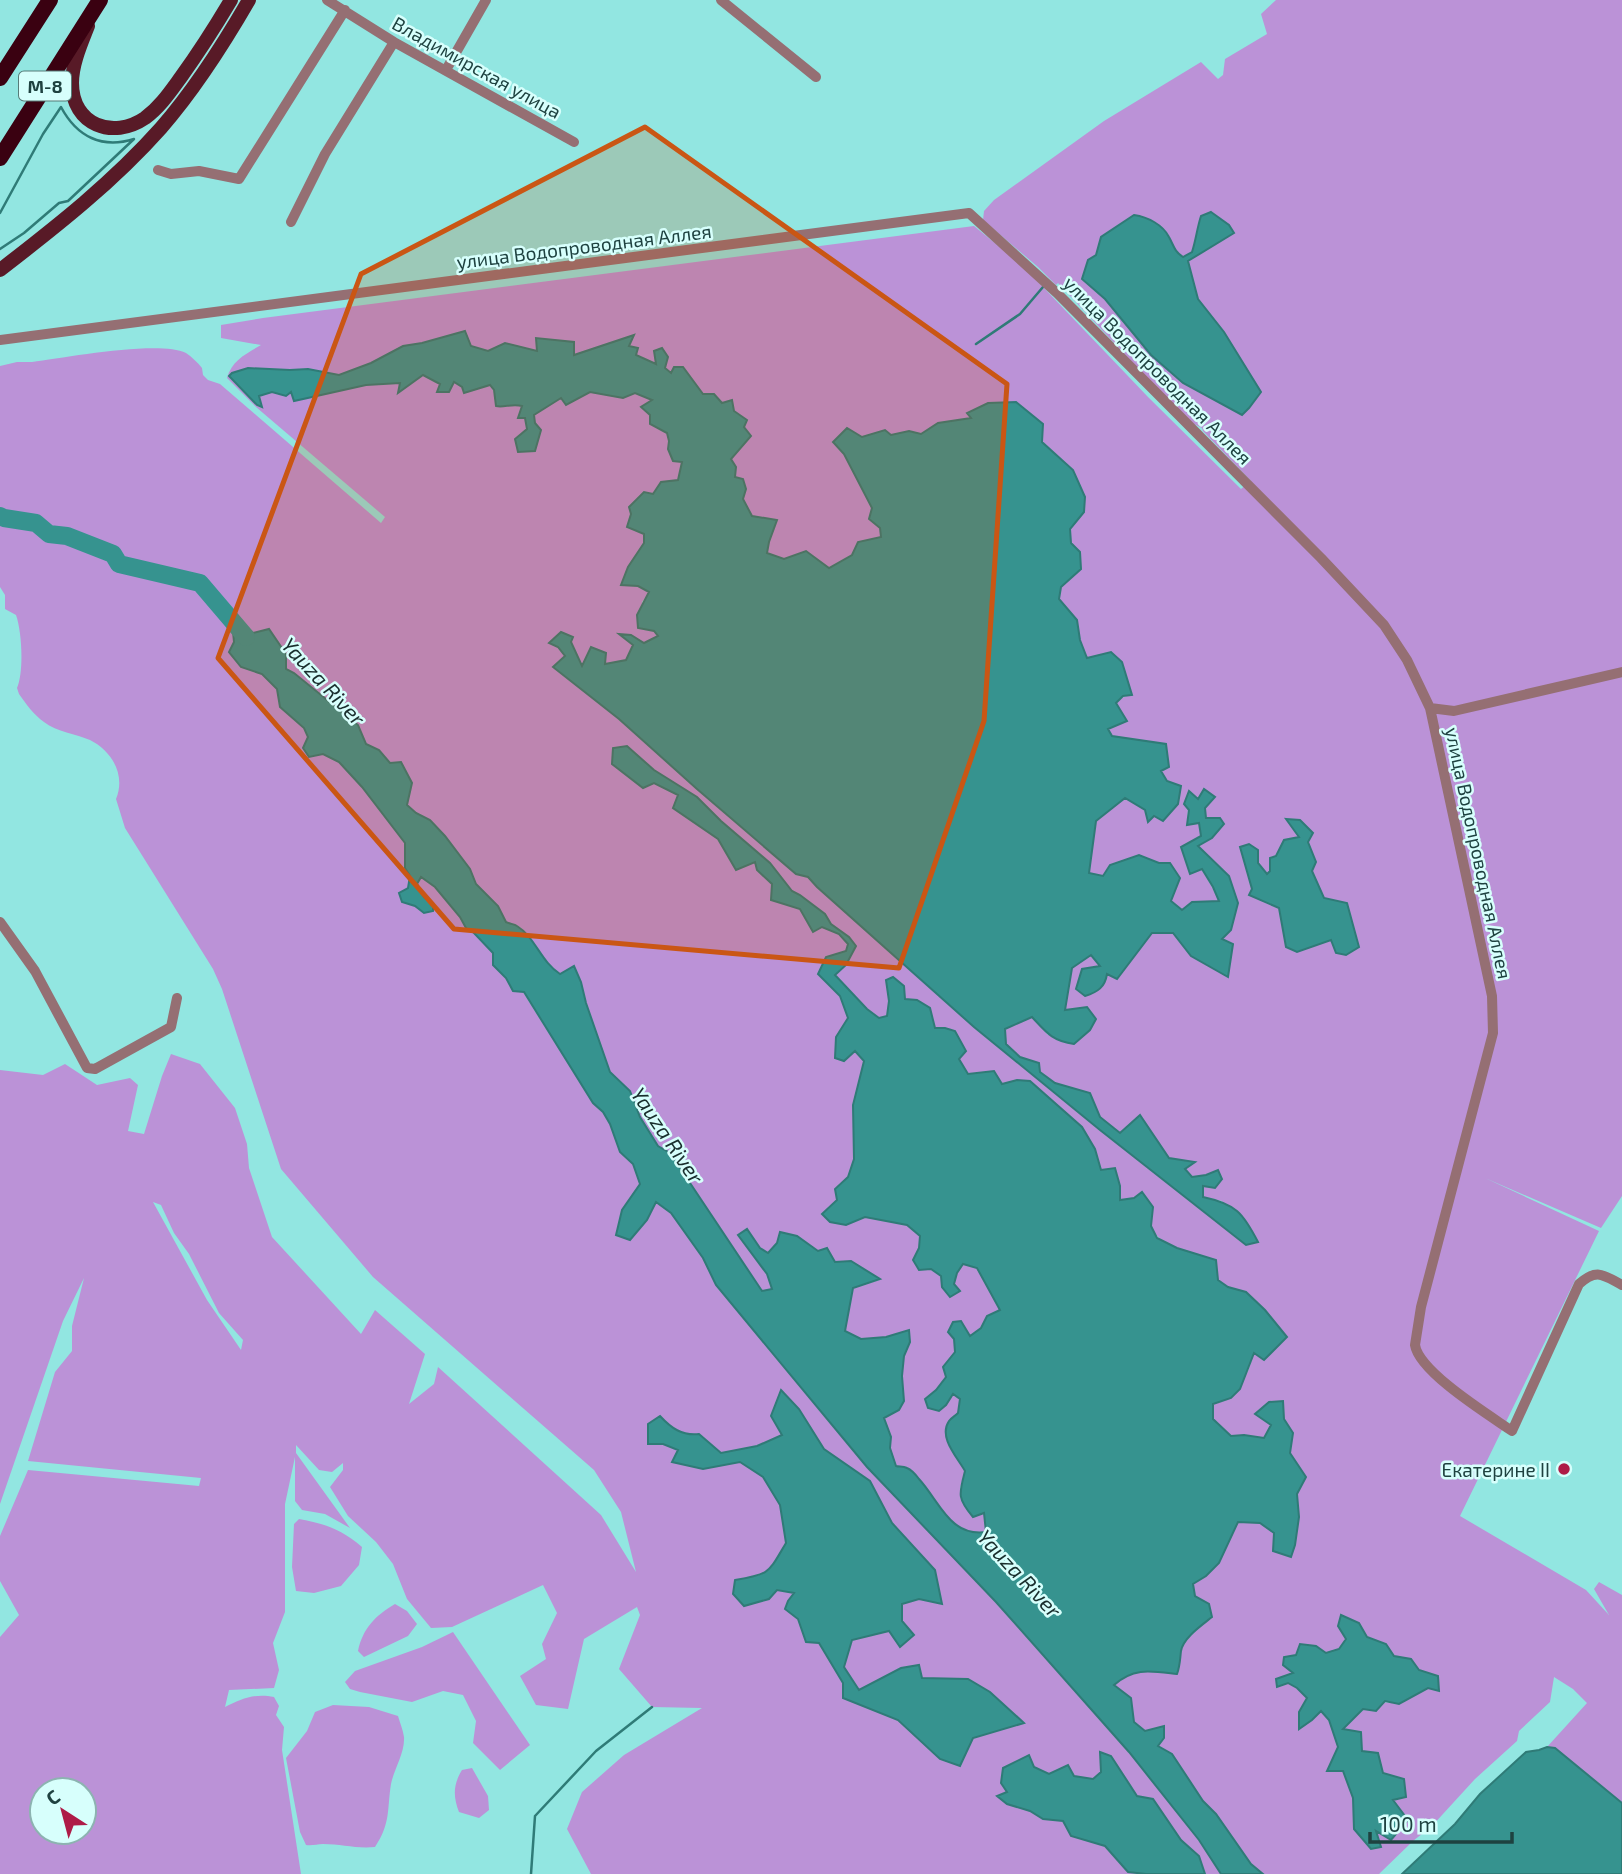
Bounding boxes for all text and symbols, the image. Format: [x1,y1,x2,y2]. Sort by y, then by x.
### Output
street label: Владимирская улица [388,11,565,124]
road number: М-8 [19,72,71,100]
street label: улица Водопроводная Аллея [455,219,713,274]
street label: улица Водопроводная Аллея [1058,271,1257,470]
water label: Yauza River [277,632,371,730]
street label: улица Водопроводная Аллея [1440,725,1517,981]
water label: Yauza River [627,1082,710,1188]
place label: Екатерине II [1442,1458,1550,1481]
marker: Екатерине II [1556,1461,1572,1477]
water label: Yauza River [973,1524,1067,1622]
north arrow [28,1776,98,1846]
text: С [41,1784,64,1809]
scale bar [1370,1800,1512,1844]
text: 100 m [1380,1811,1437,1836]

